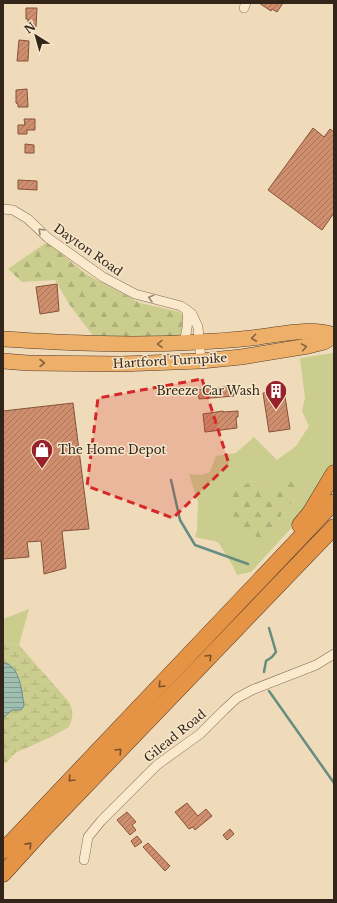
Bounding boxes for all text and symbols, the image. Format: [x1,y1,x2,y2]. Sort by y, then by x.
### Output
north arrow [16,16,56,56]
text: N [22,19,39,37]
street label: Dayton Road [51,220,126,279]
one-way arrow [38,228,46,236]
one-way arrow [147,294,154,303]
one-way arrow [251,333,257,342]
one-way arrow [157,340,163,348]
one-way arrow [301,343,307,352]
street label: Hartford Turnpike [112,350,228,371]
one-way arrow [39,359,45,367]
building icon: Breeze Car Wash [263,378,289,411]
place label: Breeze Car Wash [156,383,260,398]
shop icon: The Home Depot [29,437,55,470]
place label: The Home Depot [58,442,167,457]
one-way arrow [204,654,212,662]
one-way arrow [158,680,166,688]
street label: Gilead Road [141,706,209,765]
one-way arrow [114,748,122,756]
one-way arrow [69,774,76,782]
one-way arrow [24,842,32,850]

